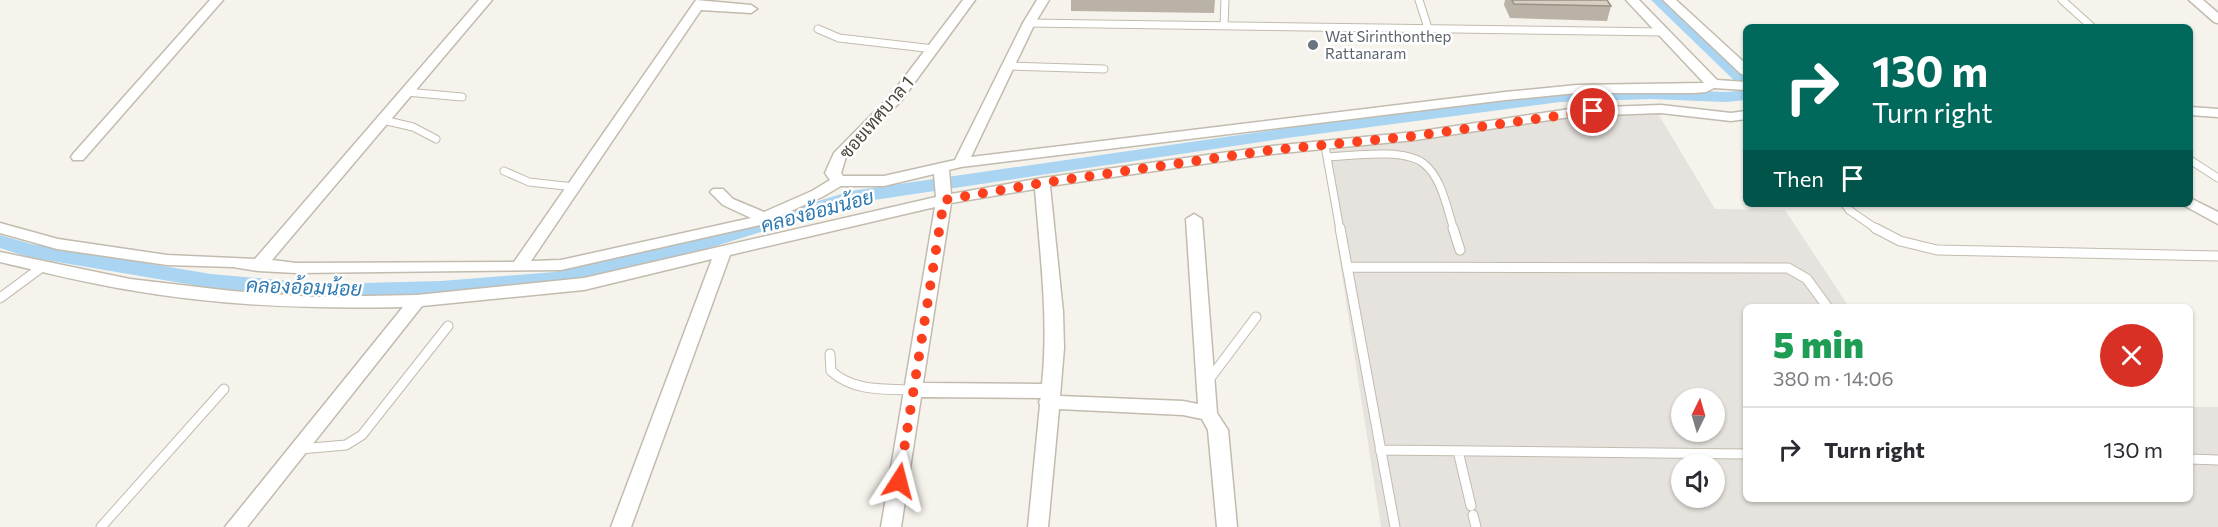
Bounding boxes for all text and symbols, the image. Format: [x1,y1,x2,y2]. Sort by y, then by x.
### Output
place label: Wat Sirinthonthep Rattanaram [1325,27,1451,62]
marker: Wat Sirinthonthep Rattanaram [1306,38,1320,52]
text: 130 m [1872,44,1988,96]
icon: right [1773,48,1851,126]
street label: ซอยเทศบาล 1 [834,71,918,163]
pin [1567,85,1618,136]
icon: arrive [1576,94,1609,127]
text: Turn right [1872,96,1992,129]
icon: arrive [1836,162,1869,195]
text: Then [1773,165,1824,192]
water label: คลองอ้อมน้อย [758,183,877,237]
water label: คลองอ้อมน้อย [246,272,363,300]
text: 5 min [1773,321,1864,365]
button: close [2100,324,2163,387]
text: 380 m · 14:06 [1773,366,1894,390]
north arrow [1671,388,1725,442]
map controls [1671,388,1725,508]
icon: right [1773,433,1806,466]
text: Turn right [1824,436,1925,463]
text: 130 m [2103,436,2163,463]
position arrow [867,449,931,513]
button: sound [1671,454,1725,508]

